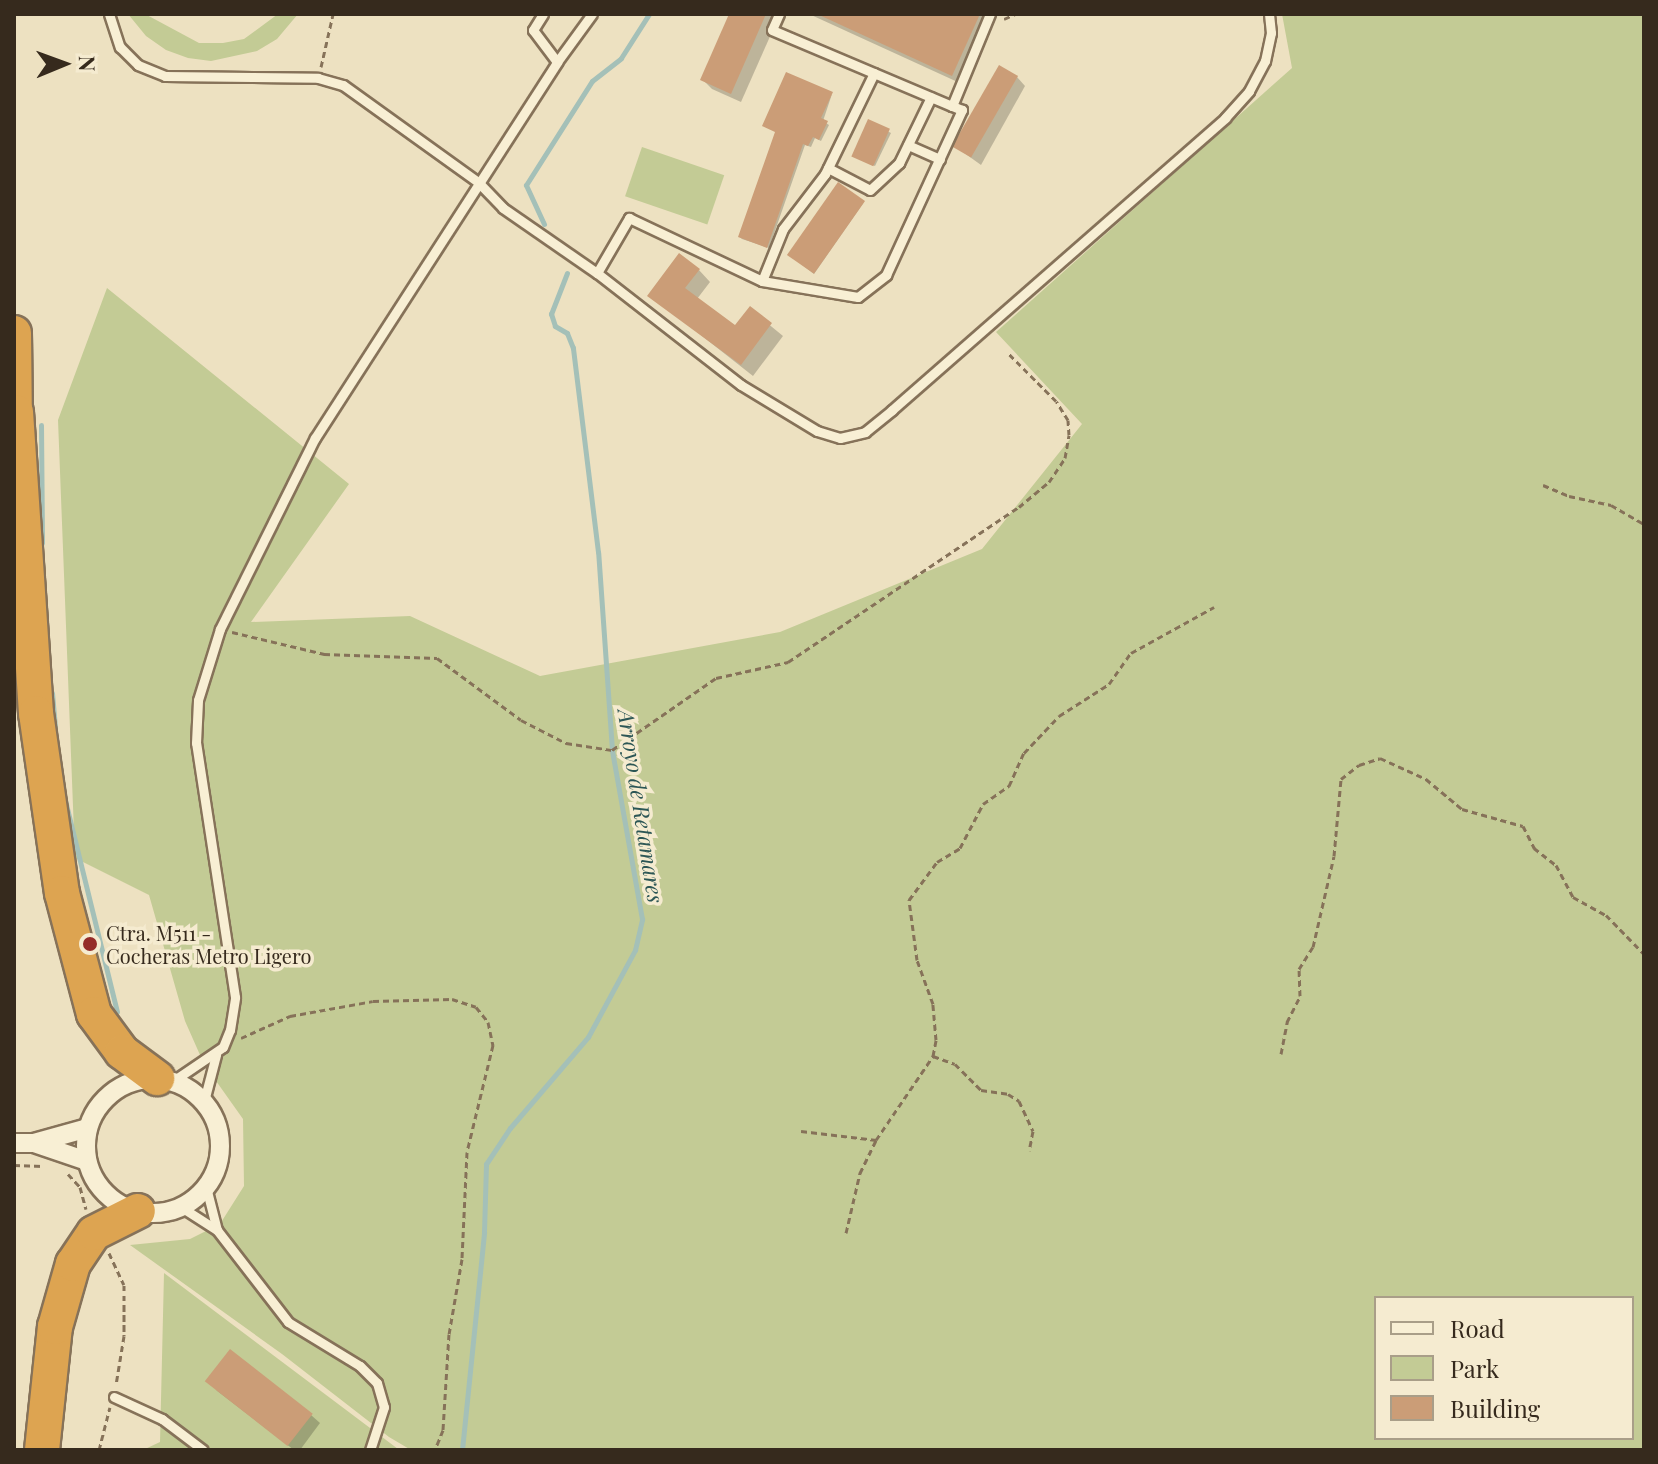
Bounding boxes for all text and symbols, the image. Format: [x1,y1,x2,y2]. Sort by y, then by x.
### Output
north arrow [24,24,104,104]
text: N [73,55,103,72]
water label: Arroyo de Retamares [613,707,669,905]
place label: Ctra. M511 - Cocheras Metro Ligero [106,920,311,967]
marker: Ctra. M511 - Cocheras Metro Ligero [81,935,99,953]
legend [1374,1296,1634,1440]
text: Road [1450,1312,1505,1344]
text: Park [1450,1352,1499,1384]
text: Building [1450,1392,1540,1424]

